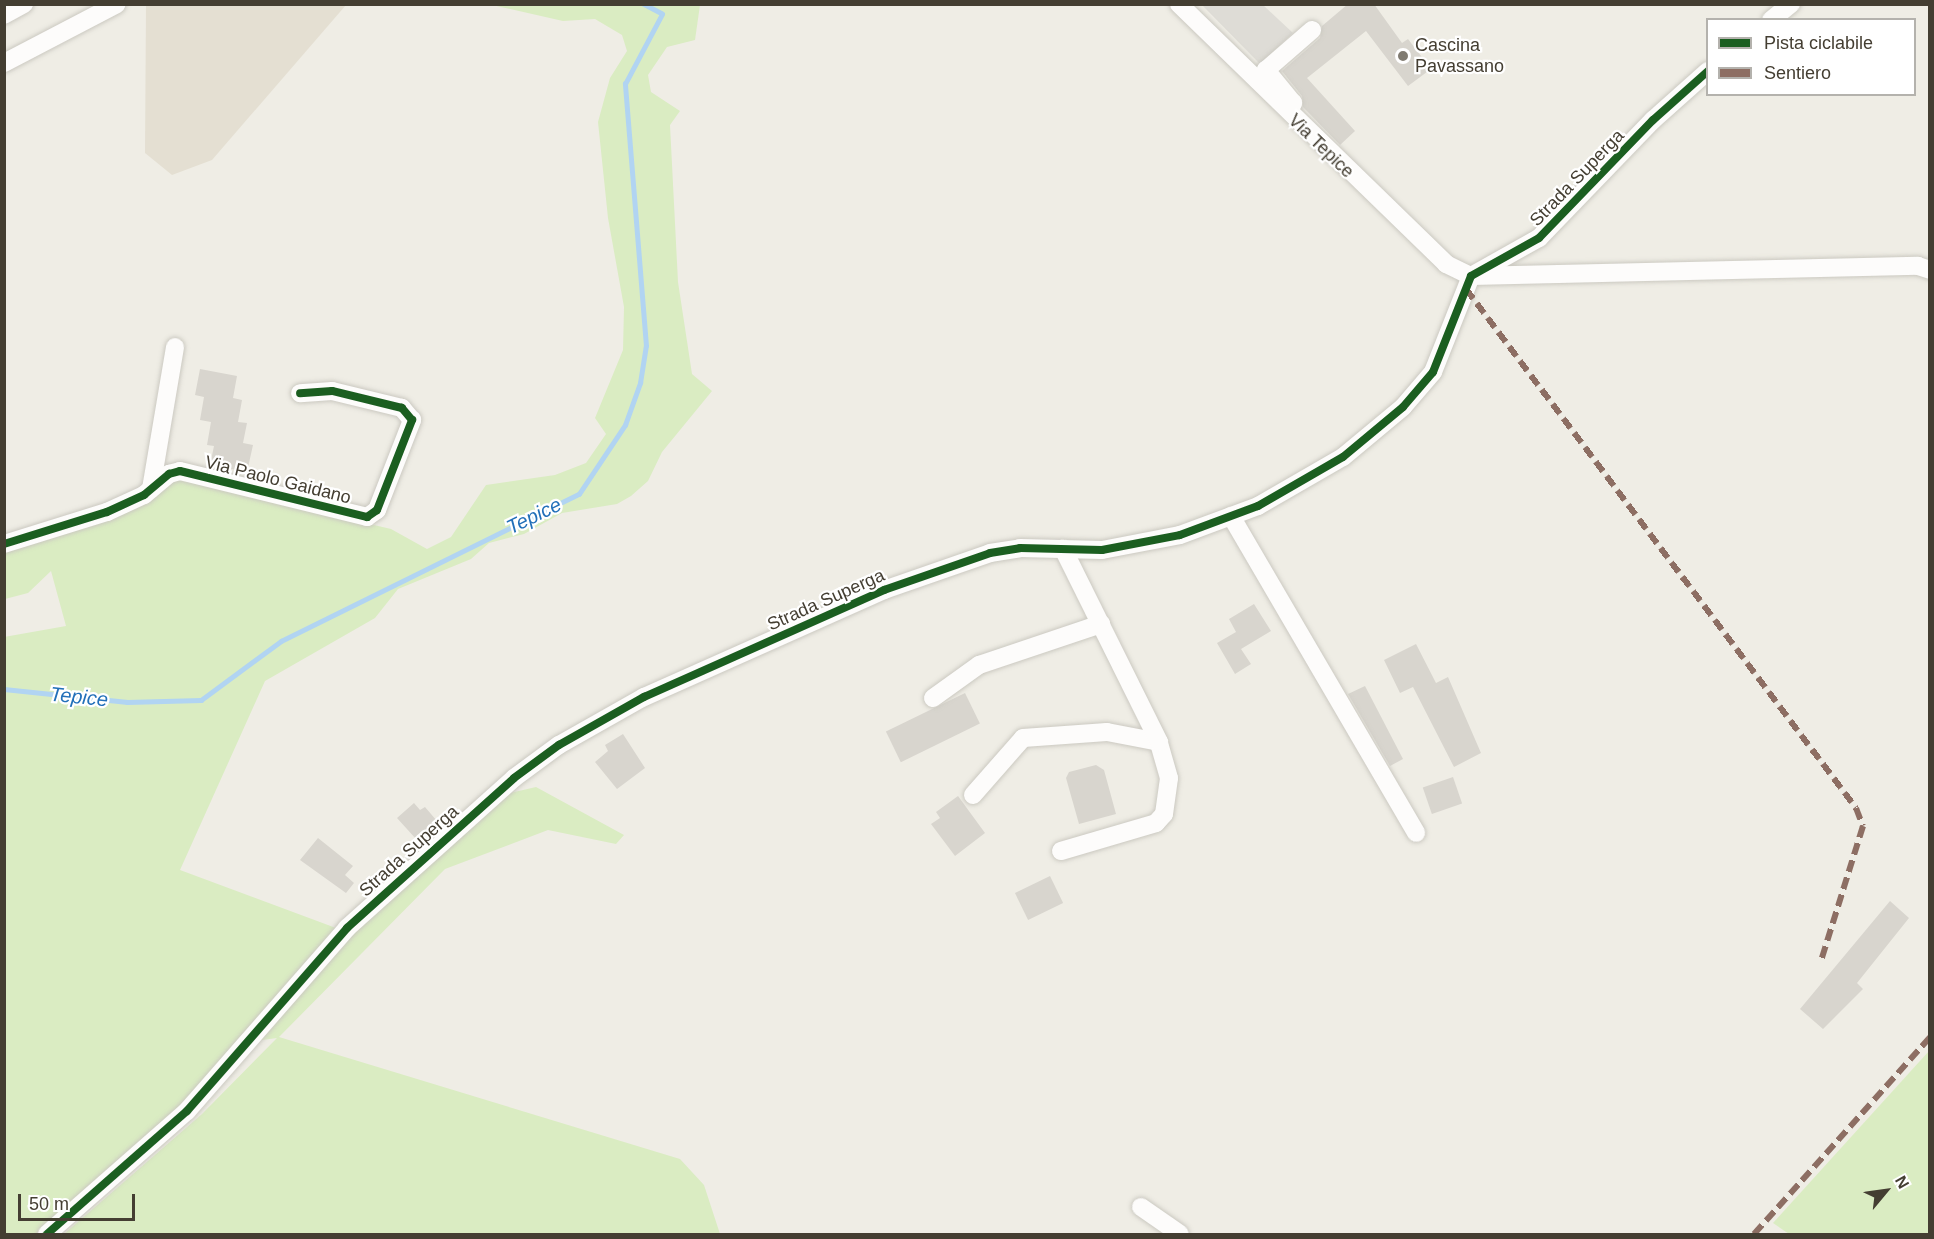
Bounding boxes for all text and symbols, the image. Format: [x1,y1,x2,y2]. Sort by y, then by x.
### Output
legend [1706,18,1916,96]
text: Pista ciclabile [1764,33,1873,53]
place label: Cascina Pavassano [1415,35,1504,78]
marker: Cascina Pavassano [1396,49,1410,63]
text: Sentiero [1764,63,1831,83]
street label: Via Tepice [1284,109,1358,183]
street label: Strada Superga [1525,125,1629,231]
street label: Via Paolo Gaidano [203,451,353,509]
water label: Tepice [503,492,565,540]
street label: Strada Superga [764,564,888,636]
water label: Tepice [49,682,109,712]
street label: Strada Superga [355,801,463,901]
north arrow [1856,1161,1916,1221]
text: N [1892,1173,1912,1191]
scale bar [21,1182,138,1220]
text: 50 m [29,1194,69,1214]

